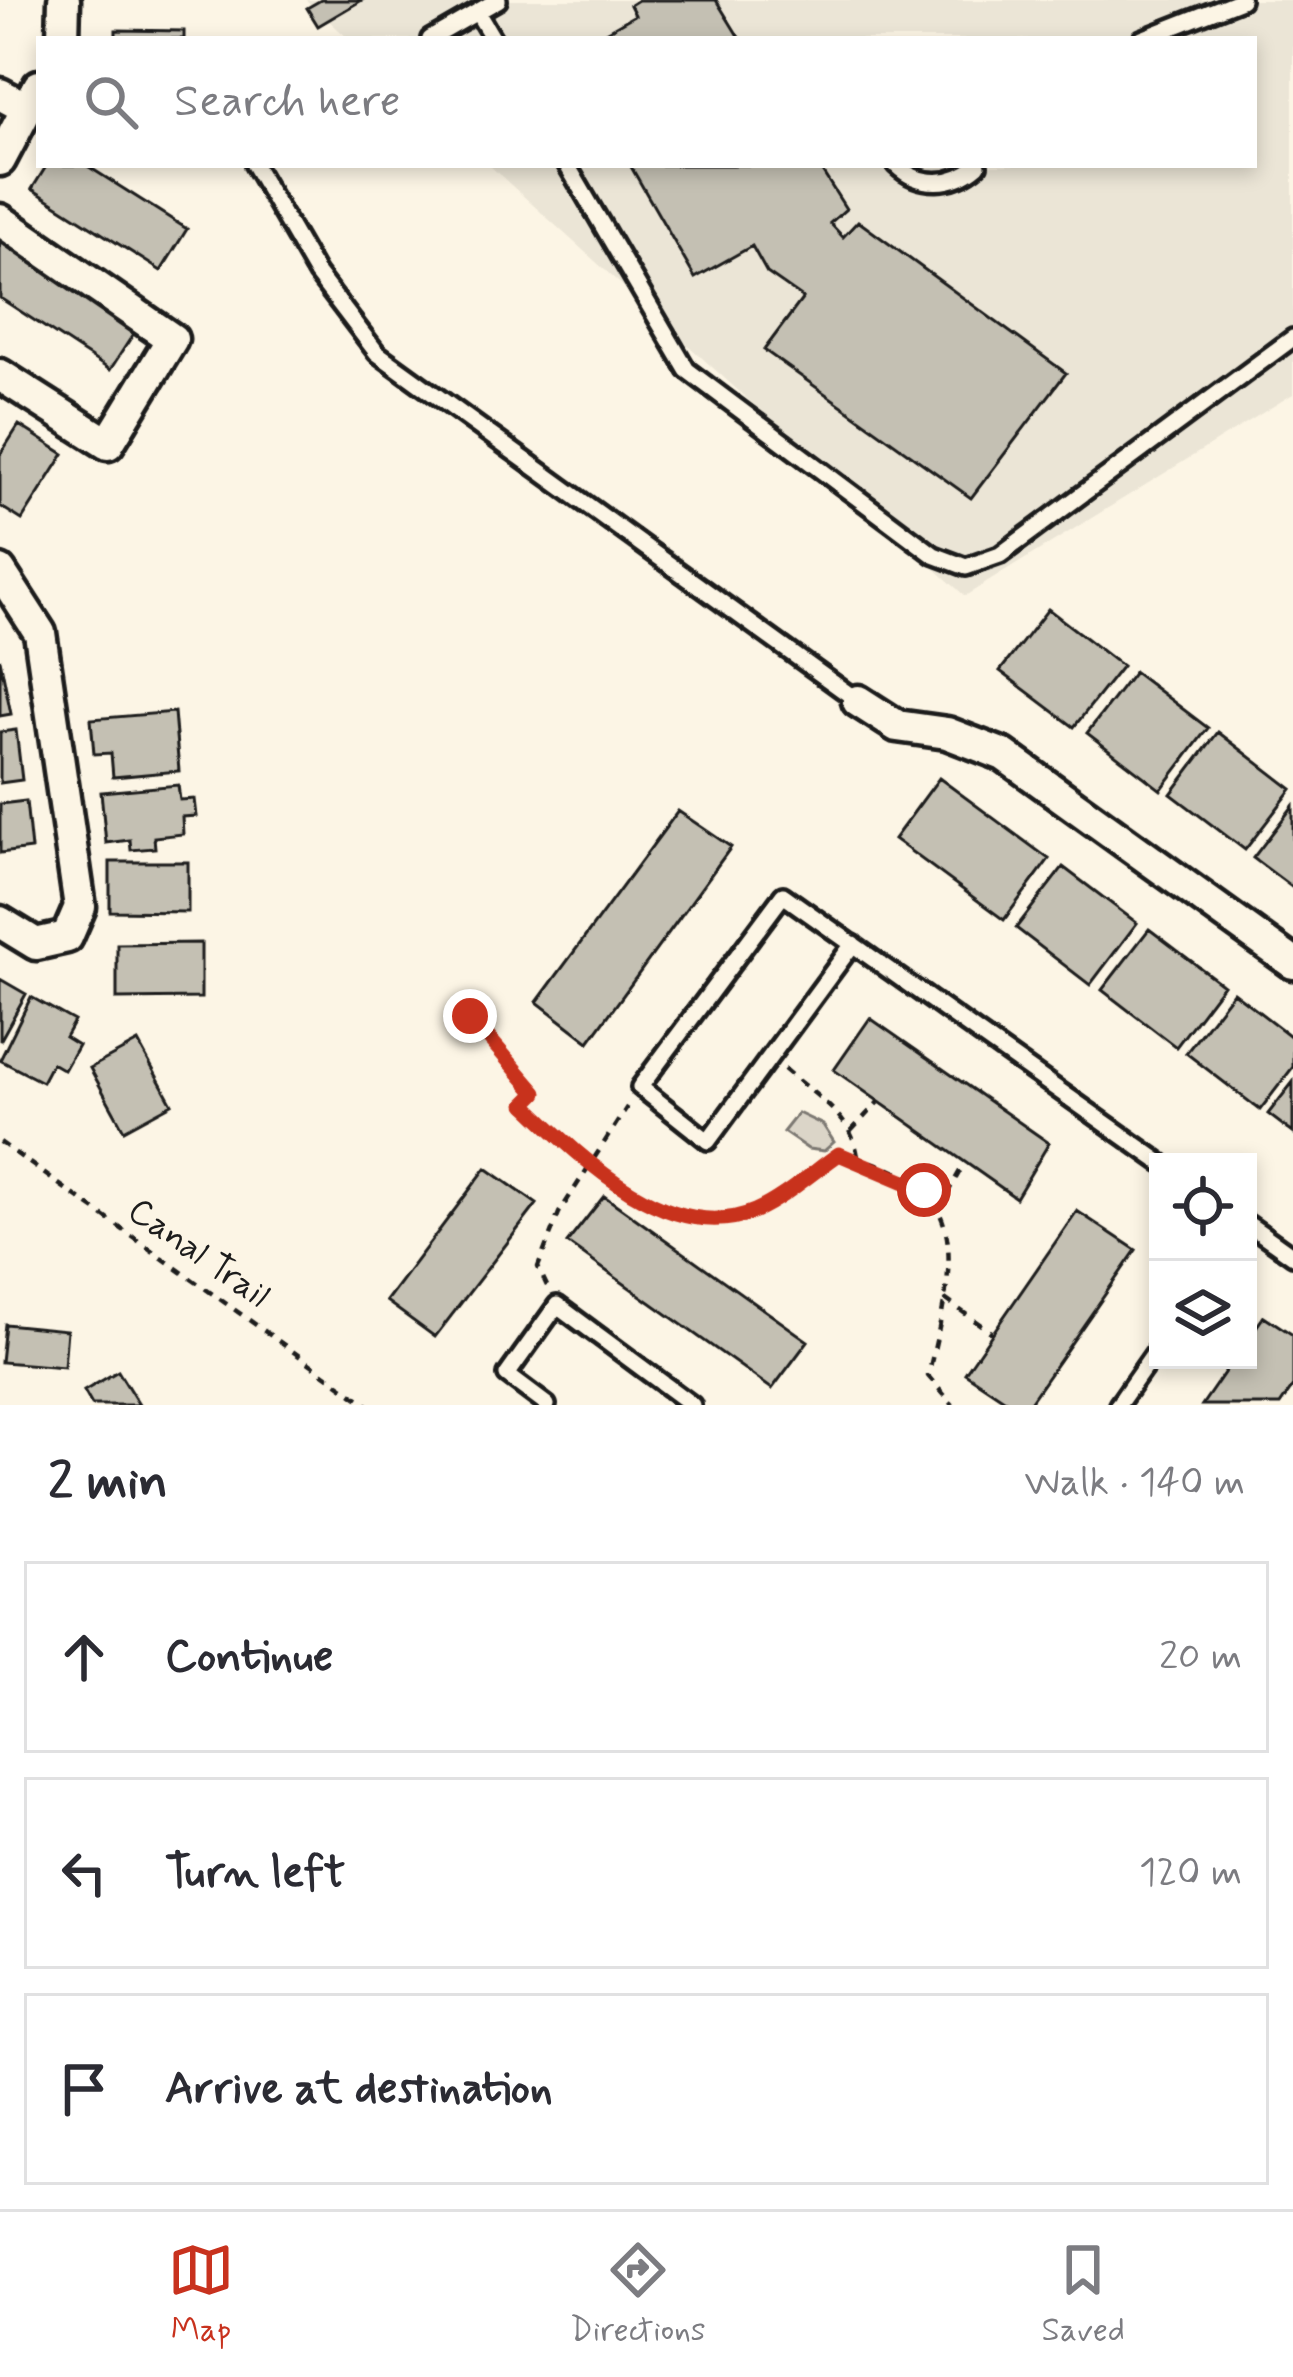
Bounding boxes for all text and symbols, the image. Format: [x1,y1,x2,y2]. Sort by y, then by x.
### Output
search box [36,36,1257,168]
icon: search [78,69,144,135]
text: Search here [174,73,401,132]
route end [443,989,497,1043]
map controls [1149,1153,1257,1369]
button: locate [1149,1153,1257,1261]
route start [897,1163,951,1217]
street label: Canal Trail [118,1188,278,1320]
button: layers [1149,1261,1257,1369]
text: 2 min [48,1450,168,1516]
text: Walk · 140 m [1025,1458,1245,1509]
icon: ahead [51,1624,117,1690]
text: Continue [165,1628,333,1687]
text: 20 m [1159,1632,1242,1683]
icon: left [51,1840,117,1906]
text: Turn left [165,1844,345,1903]
text: 120 m [1139,1848,1242,1899]
icon: arrive [51,2056,117,2122]
text: Arrive at destination [165,2060,553,2119]
tab: Map [168,2237,234,2353]
tab: Directions [570,2237,706,2353]
tab: Saved [1042,2237,1125,2353]

